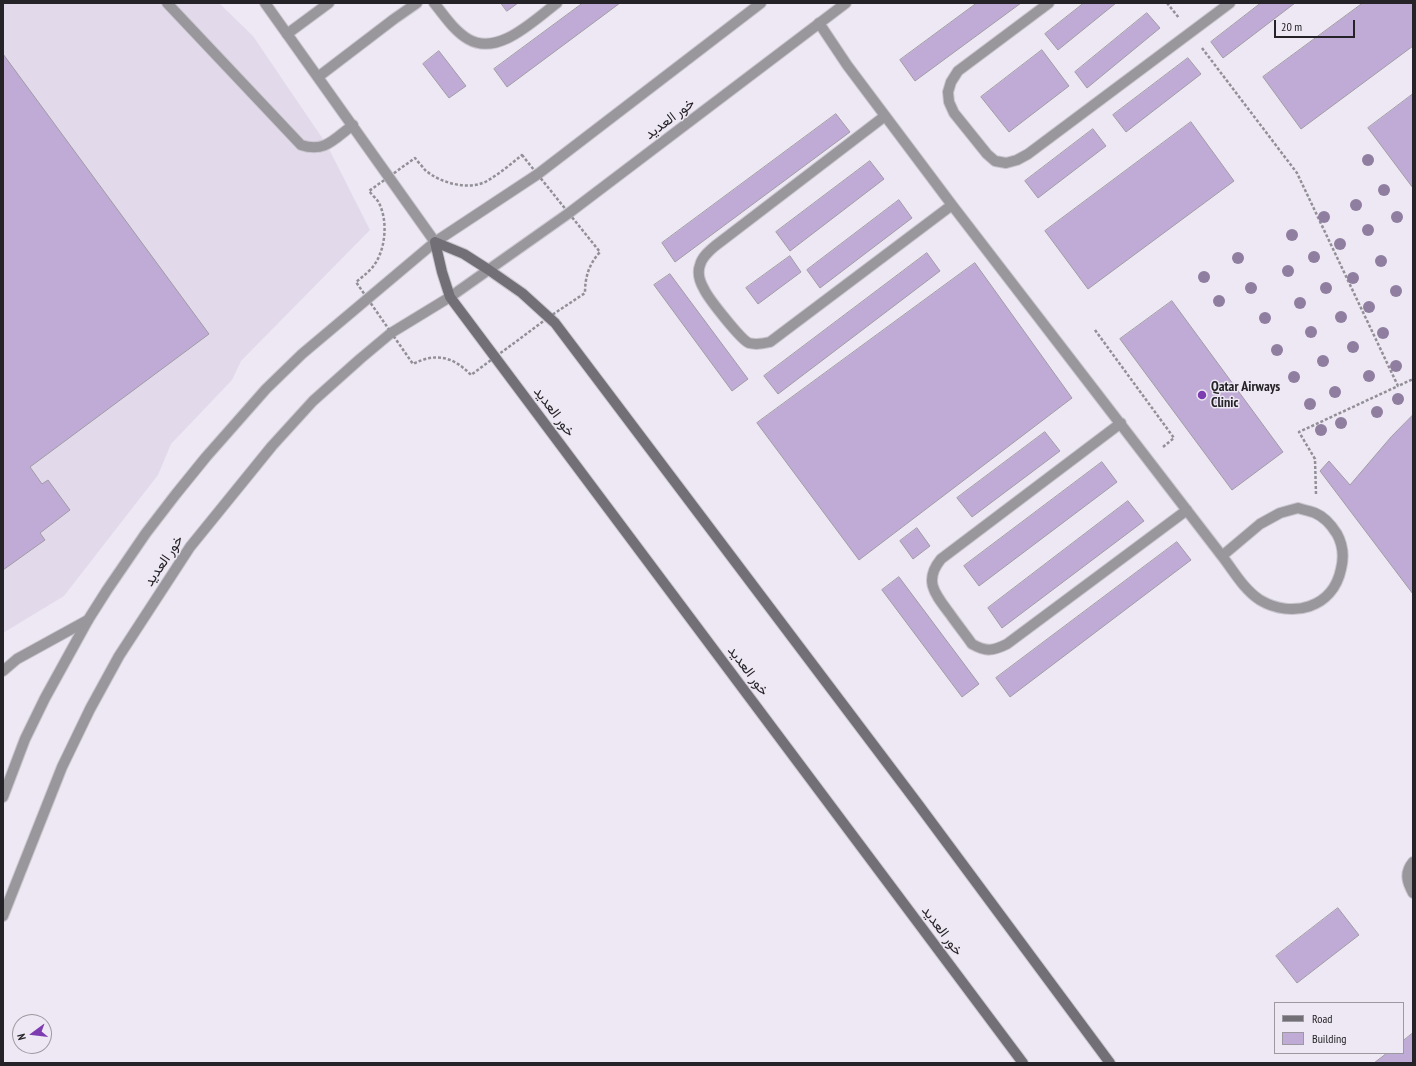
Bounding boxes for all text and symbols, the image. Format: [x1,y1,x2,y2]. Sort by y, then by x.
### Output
scale bar [1276,12,1357,38]
text: 20 m [1281,19,1302,34]
street label: خور العديد [642,95,698,143]
place label: Qatar Airways Clinic [1211,379,1280,412]
street label: خور العديد [530,384,578,440]
marker: Qatar Airways Clinic [1196,389,1208,401]
street label: خور العديد [141,532,187,590]
street label: خور العديد [724,643,772,699]
street label: خور العديد [918,903,966,959]
legend [1274,1002,1404,1054]
text: Road [1312,1011,1332,1026]
north arrow [12,1014,52,1054]
text: Building [1312,1031,1347,1046]
text: N [14,1032,29,1042]

